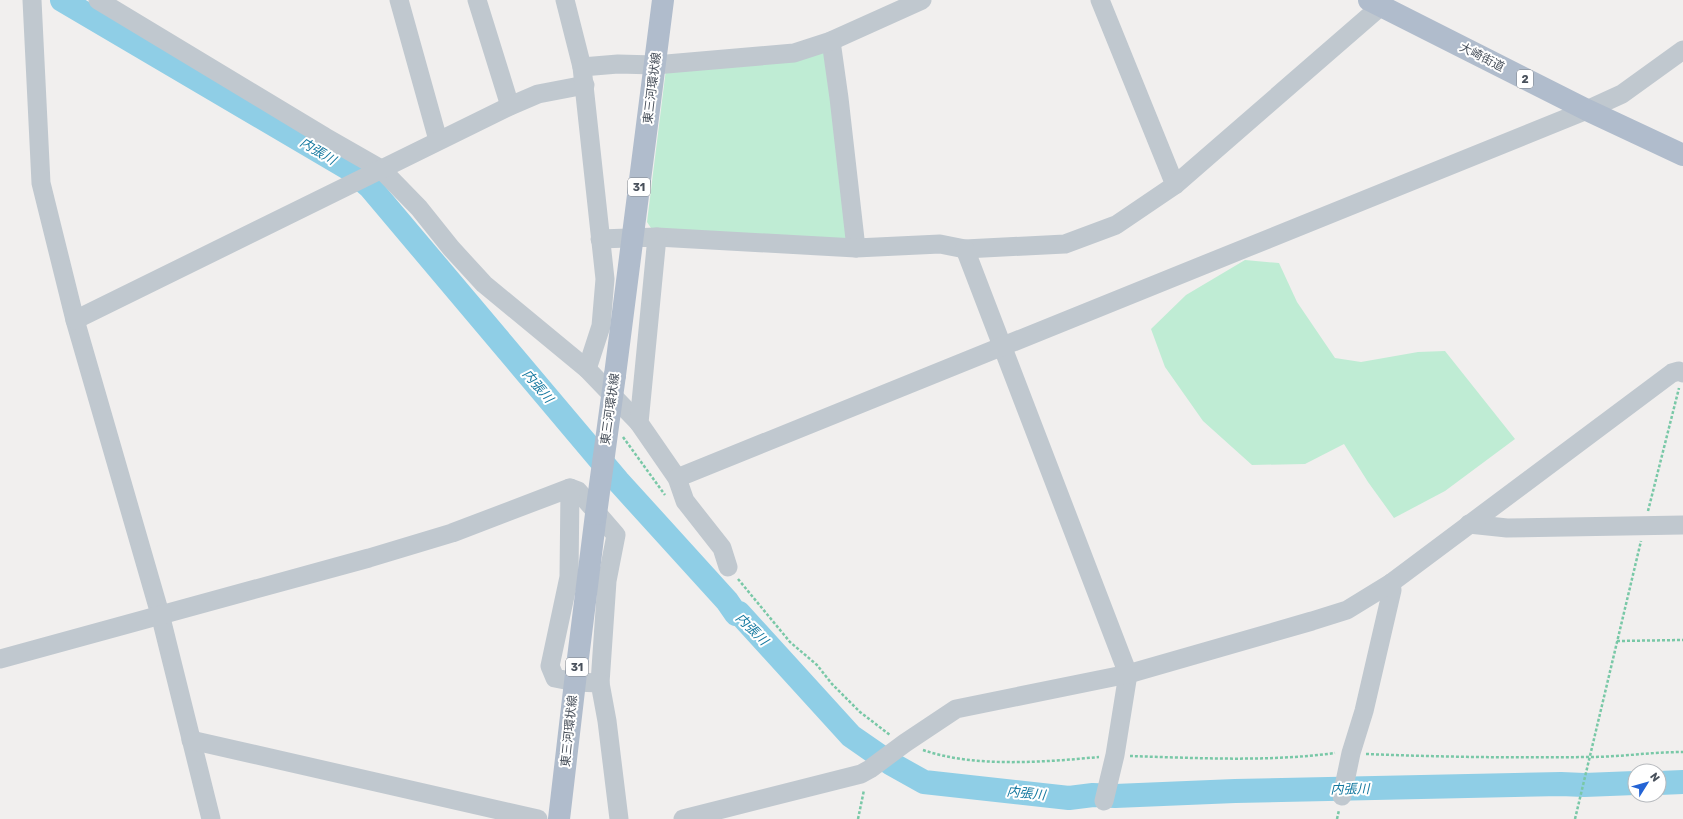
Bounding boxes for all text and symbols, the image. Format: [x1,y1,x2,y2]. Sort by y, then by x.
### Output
street label: 大崎街道 [1457,40,1507,74]
street label: 東三河環状線 [641,51,663,125]
road number: 2 [1517,70,1533,88]
water label: 内張川 [297,135,340,168]
road number: 31 [628,178,650,196]
water label: 内張川 [520,366,558,407]
street label: 東三河環状線 [598,372,622,446]
water label: 内張川 [733,610,773,650]
road number: 31 [566,658,588,676]
street label: 東三河環状線 [558,694,580,768]
north arrow [1627,763,1667,803]
text: N [1647,770,1662,784]
water label: 内張川 [1330,781,1372,797]
water label: 内張川 [1006,784,1048,803]

